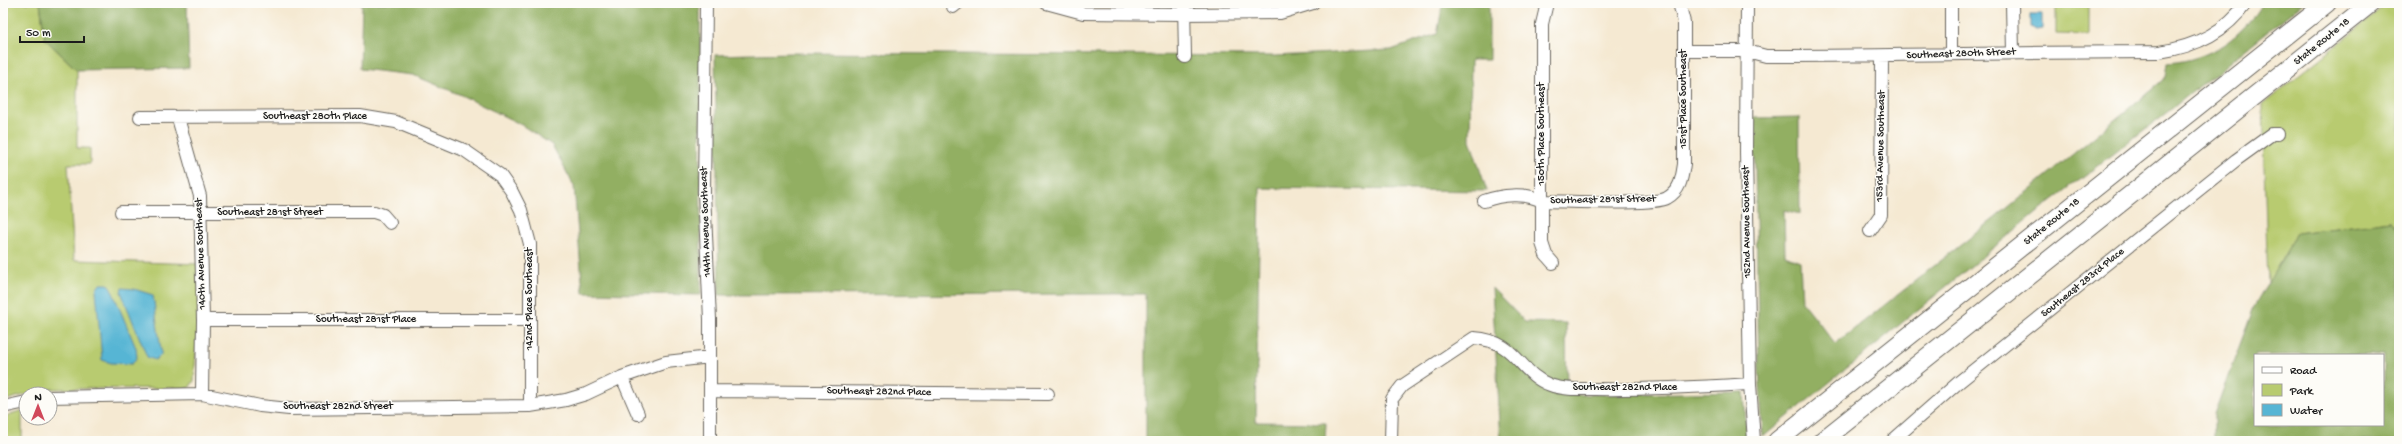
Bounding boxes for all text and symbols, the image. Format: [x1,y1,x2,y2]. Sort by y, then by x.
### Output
street label: State Route 18 [2292,16,2352,68]
scale bar [20,18,84,44]
text: 50 m [26,27,51,41]
street label: Southeast 280th Street [1906,46,2017,62]
street label: 151st Place Southeast [1678,48,1690,150]
street label: 150th Place Southeast [1536,81,1548,186]
street label: 153rd Avenue Southeast [1874,89,1888,203]
street label: Southeast 280th Place [263,111,367,123]
street label: 152nd Avenue Southeast [1740,164,1754,279]
street label: 144th Avenue Southeast [698,165,714,278]
street label: Southeast 281st Street [1550,193,1657,207]
street label: State Route 18 [2022,196,2082,248]
street label: 140th Avenue Southeast [193,197,209,311]
street label: Southeast 281st Street [217,207,324,219]
street label: 142nd Place Southeast [524,246,536,351]
street label: Southeast 283rd Place [2039,246,2127,320]
street label: Southeast 281st Place [316,314,416,326]
legend [2254,354,2384,426]
text: Road [2290,365,2317,379]
street label: Southeast 282nd Place [1573,382,1678,394]
street label: Southeast 282nd Place [827,385,932,399]
text: Park [2289,385,2315,399]
north arrow [18,386,58,426]
text: N [34,392,42,404]
street label: Southeast 282nd Street [283,401,394,413]
text: Water [2290,405,2324,419]

